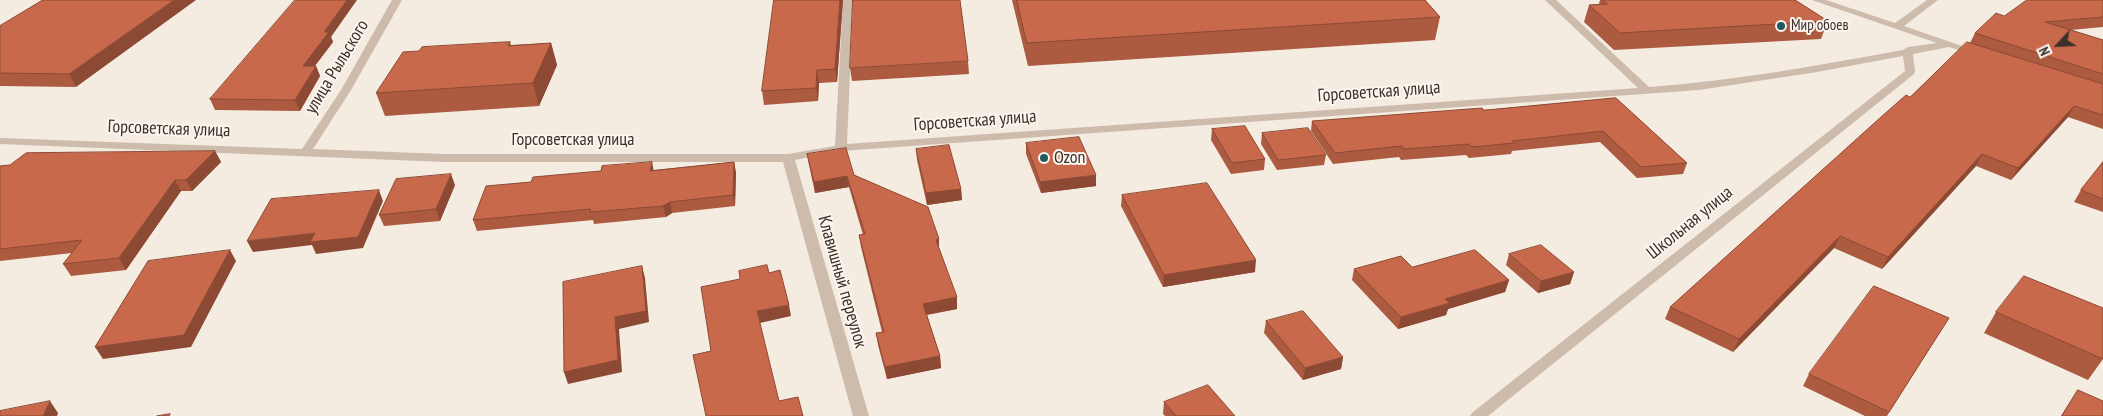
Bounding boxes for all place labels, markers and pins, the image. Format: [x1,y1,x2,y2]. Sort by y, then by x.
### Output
place label: Мир обоев [1791,17,1849,35]
marker: Мир обоев [1775,20,1787,32]
place label: Ozon [1054,147,1086,169]
marker: Ozon [1038,152,1050,164]

